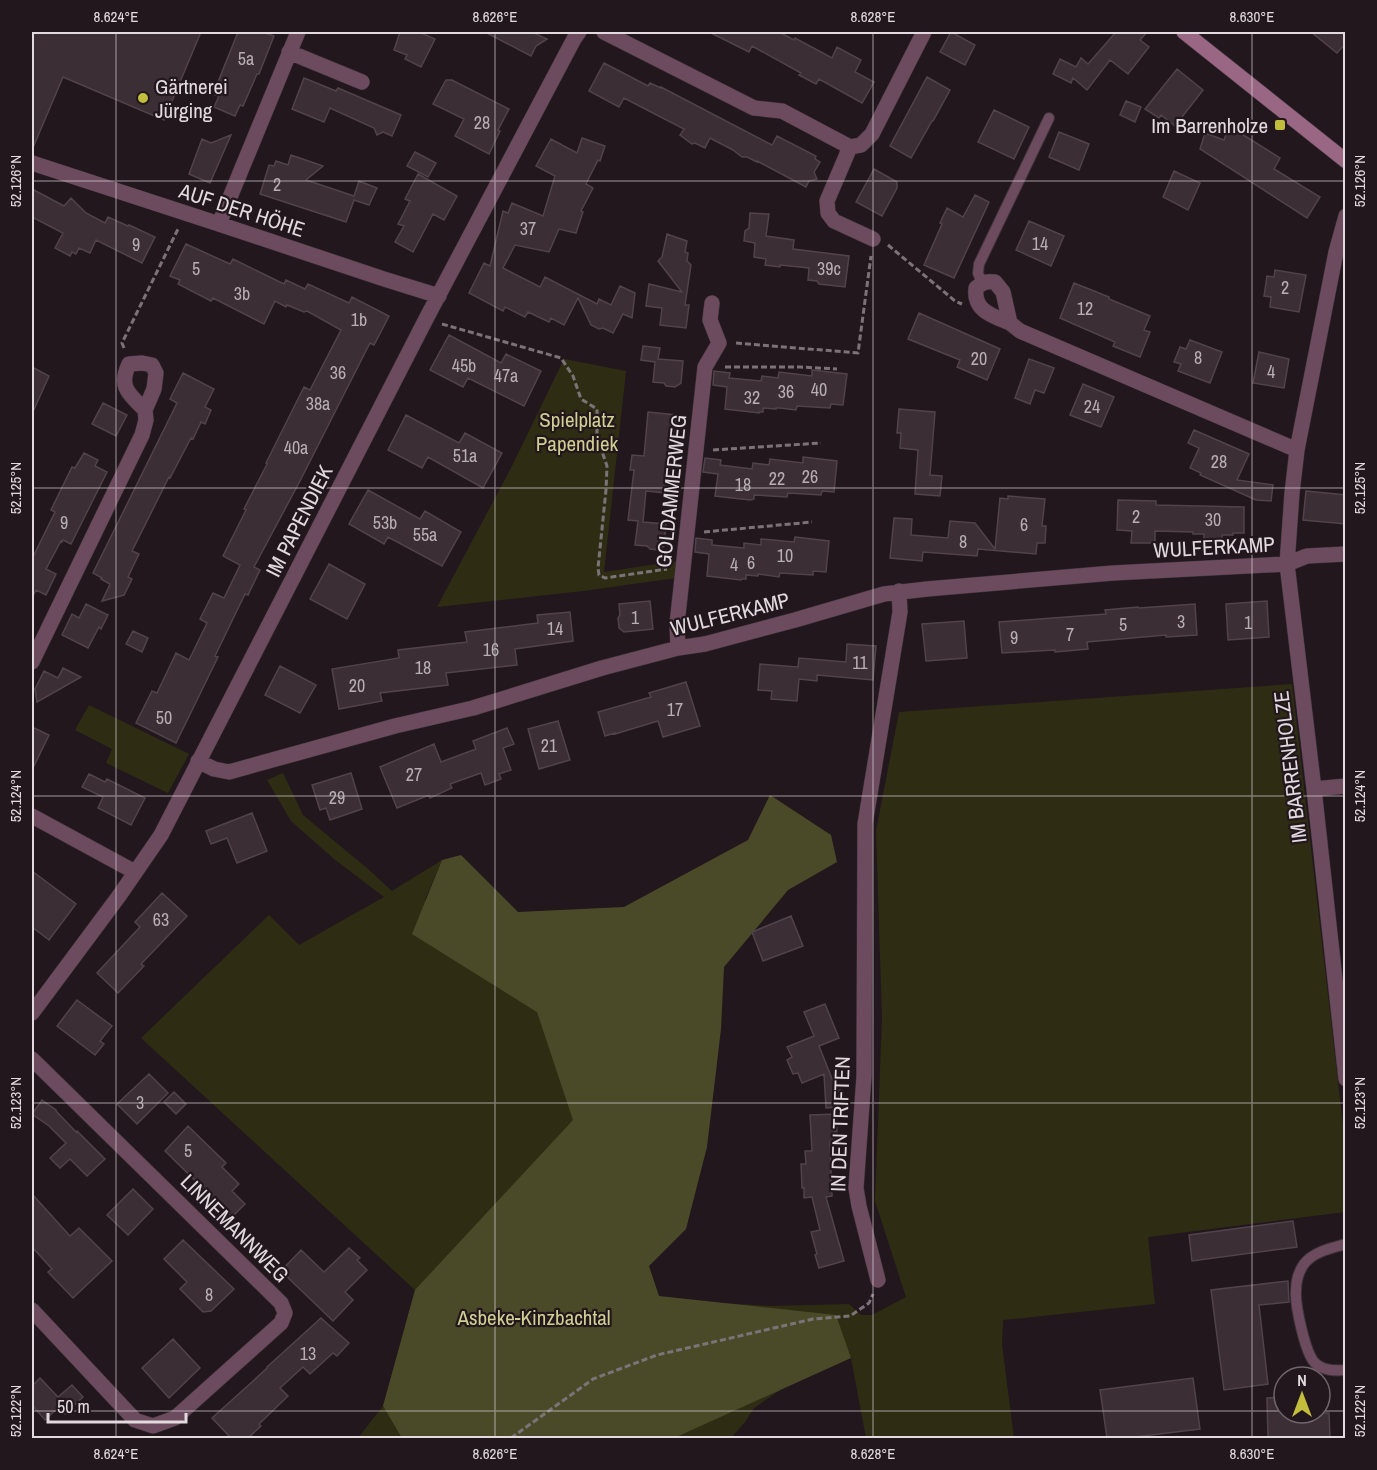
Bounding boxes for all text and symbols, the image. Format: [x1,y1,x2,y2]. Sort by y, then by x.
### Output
text: 8.624°E [94,6,139,27]
text: 8.626°E [473,6,518,27]
text: 8.628°E [851,6,896,27]
text: 8.630°E [1230,6,1275,27]
house number: 5a [238,46,254,71]
place label: Gärtnerei Jürging [155,72,228,125]
marker: Gärtnerei Jürging [136,91,150,105]
house number: 28 [474,110,490,135]
place label: Im Barrenholze [1151,111,1268,140]
marker: Im Barrenholze [1273,118,1287,132]
text: 52.126°N [5,155,26,207]
text: 52.126°N [1349,155,1370,207]
house number: 2 [273,172,281,197]
street label: AUF DER HÖHE [175,176,308,244]
house number: 37 [520,216,536,241]
house number: 14 [1032,231,1048,256]
house number: 9 [132,232,140,257]
house number: 5 [192,256,200,281]
house number: 39c [817,256,841,281]
house number: 2 [1281,275,1289,300]
house number: 3b [234,281,250,306]
house number: 12 [1077,296,1093,321]
house number: 1b [351,307,367,332]
house number: 8 [1194,345,1202,370]
house number: 20 [971,346,987,371]
house number: 45b [452,353,476,378]
house number: 4 [1267,359,1275,384]
house number: 36 [330,360,346,385]
house number: 47a [494,363,518,388]
house number: 40 [811,377,827,402]
house number: 36 [778,379,794,404]
house number: 32 [744,385,760,410]
house number: 38a [306,391,330,416]
house number: 24 [1084,394,1100,419]
park label: Spielplatz Papendiek [536,405,619,458]
street label: GOLDAMMERWEG [649,413,693,569]
house number: 40a [284,435,308,460]
house number: 51a [453,443,477,468]
house number: 28 [1211,449,1227,474]
street label: IM PAPENDIEK [259,460,340,582]
text: 52.125°N [5,462,26,514]
text: 52.125°N [1349,462,1370,514]
house number: 26 [802,464,818,489]
house number: 22 [769,466,785,491]
house number: 18 [735,472,751,497]
house number: 2 [1132,504,1140,529]
house number: 30 [1205,507,1221,532]
house number: 9 [60,510,68,535]
house number: 53b [373,510,397,535]
house number: 6 [1020,512,1028,537]
house number: 55a [413,522,437,547]
house number: 8 [959,529,967,554]
street label: WULFERKAMP [1153,529,1275,565]
house number: 10 [777,543,793,568]
house number: 6 [747,550,755,575]
house number: 4 [730,552,738,577]
street label: WULFERKAMP [668,585,792,643]
house number: 1 [631,605,640,630]
house number: 3 [1177,609,1185,634]
house number: 1 [1244,610,1253,635]
house number: 5 [1119,612,1127,637]
house number: 14 [547,616,563,641]
house number: 7 [1066,622,1074,647]
house number: 9 [1010,625,1018,650]
house number: 16 [483,637,499,662]
house number: 11 [852,650,868,675]
house number: 18 [415,655,431,680]
house number: 20 [349,673,365,698]
street label: IM BARRENHOLZE [1266,689,1314,845]
house number: 17 [667,697,683,722]
house number: 50 [156,705,172,730]
house number: 21 [541,733,558,758]
house number: 27 [406,762,422,787]
text: 52.124°N [5,770,26,822]
text: 52.124°N [1349,770,1370,822]
house number: 29 [329,785,345,810]
house number: 63 [153,907,169,932]
street label: IN DEN TRIFTEN [823,1056,857,1192]
text: 52.123°N [5,1077,26,1129]
text: 52.123°N [1349,1077,1370,1129]
house number: 3 [136,1090,144,1115]
house number: 5 [184,1138,192,1163]
street label: LINNEMANNWEG [174,1167,296,1289]
house number: 8 [205,1282,213,1307]
park label: Asbeke-Kinzbachtal [456,1303,611,1332]
house number: 13 [300,1341,316,1366]
north arrow [1272,1365,1332,1425]
text: N [1297,1369,1307,1391]
text: 52.122°N [5,1385,26,1437]
text: 52.122°N [1349,1385,1370,1437]
scale bar [48,1386,186,1424]
text: 50 m [57,1394,90,1419]
text: 8.624°E [94,1443,139,1464]
text: 8.626°E [473,1443,518,1464]
text: 8.628°E [851,1443,896,1464]
text: 8.630°E [1230,1443,1275,1464]

